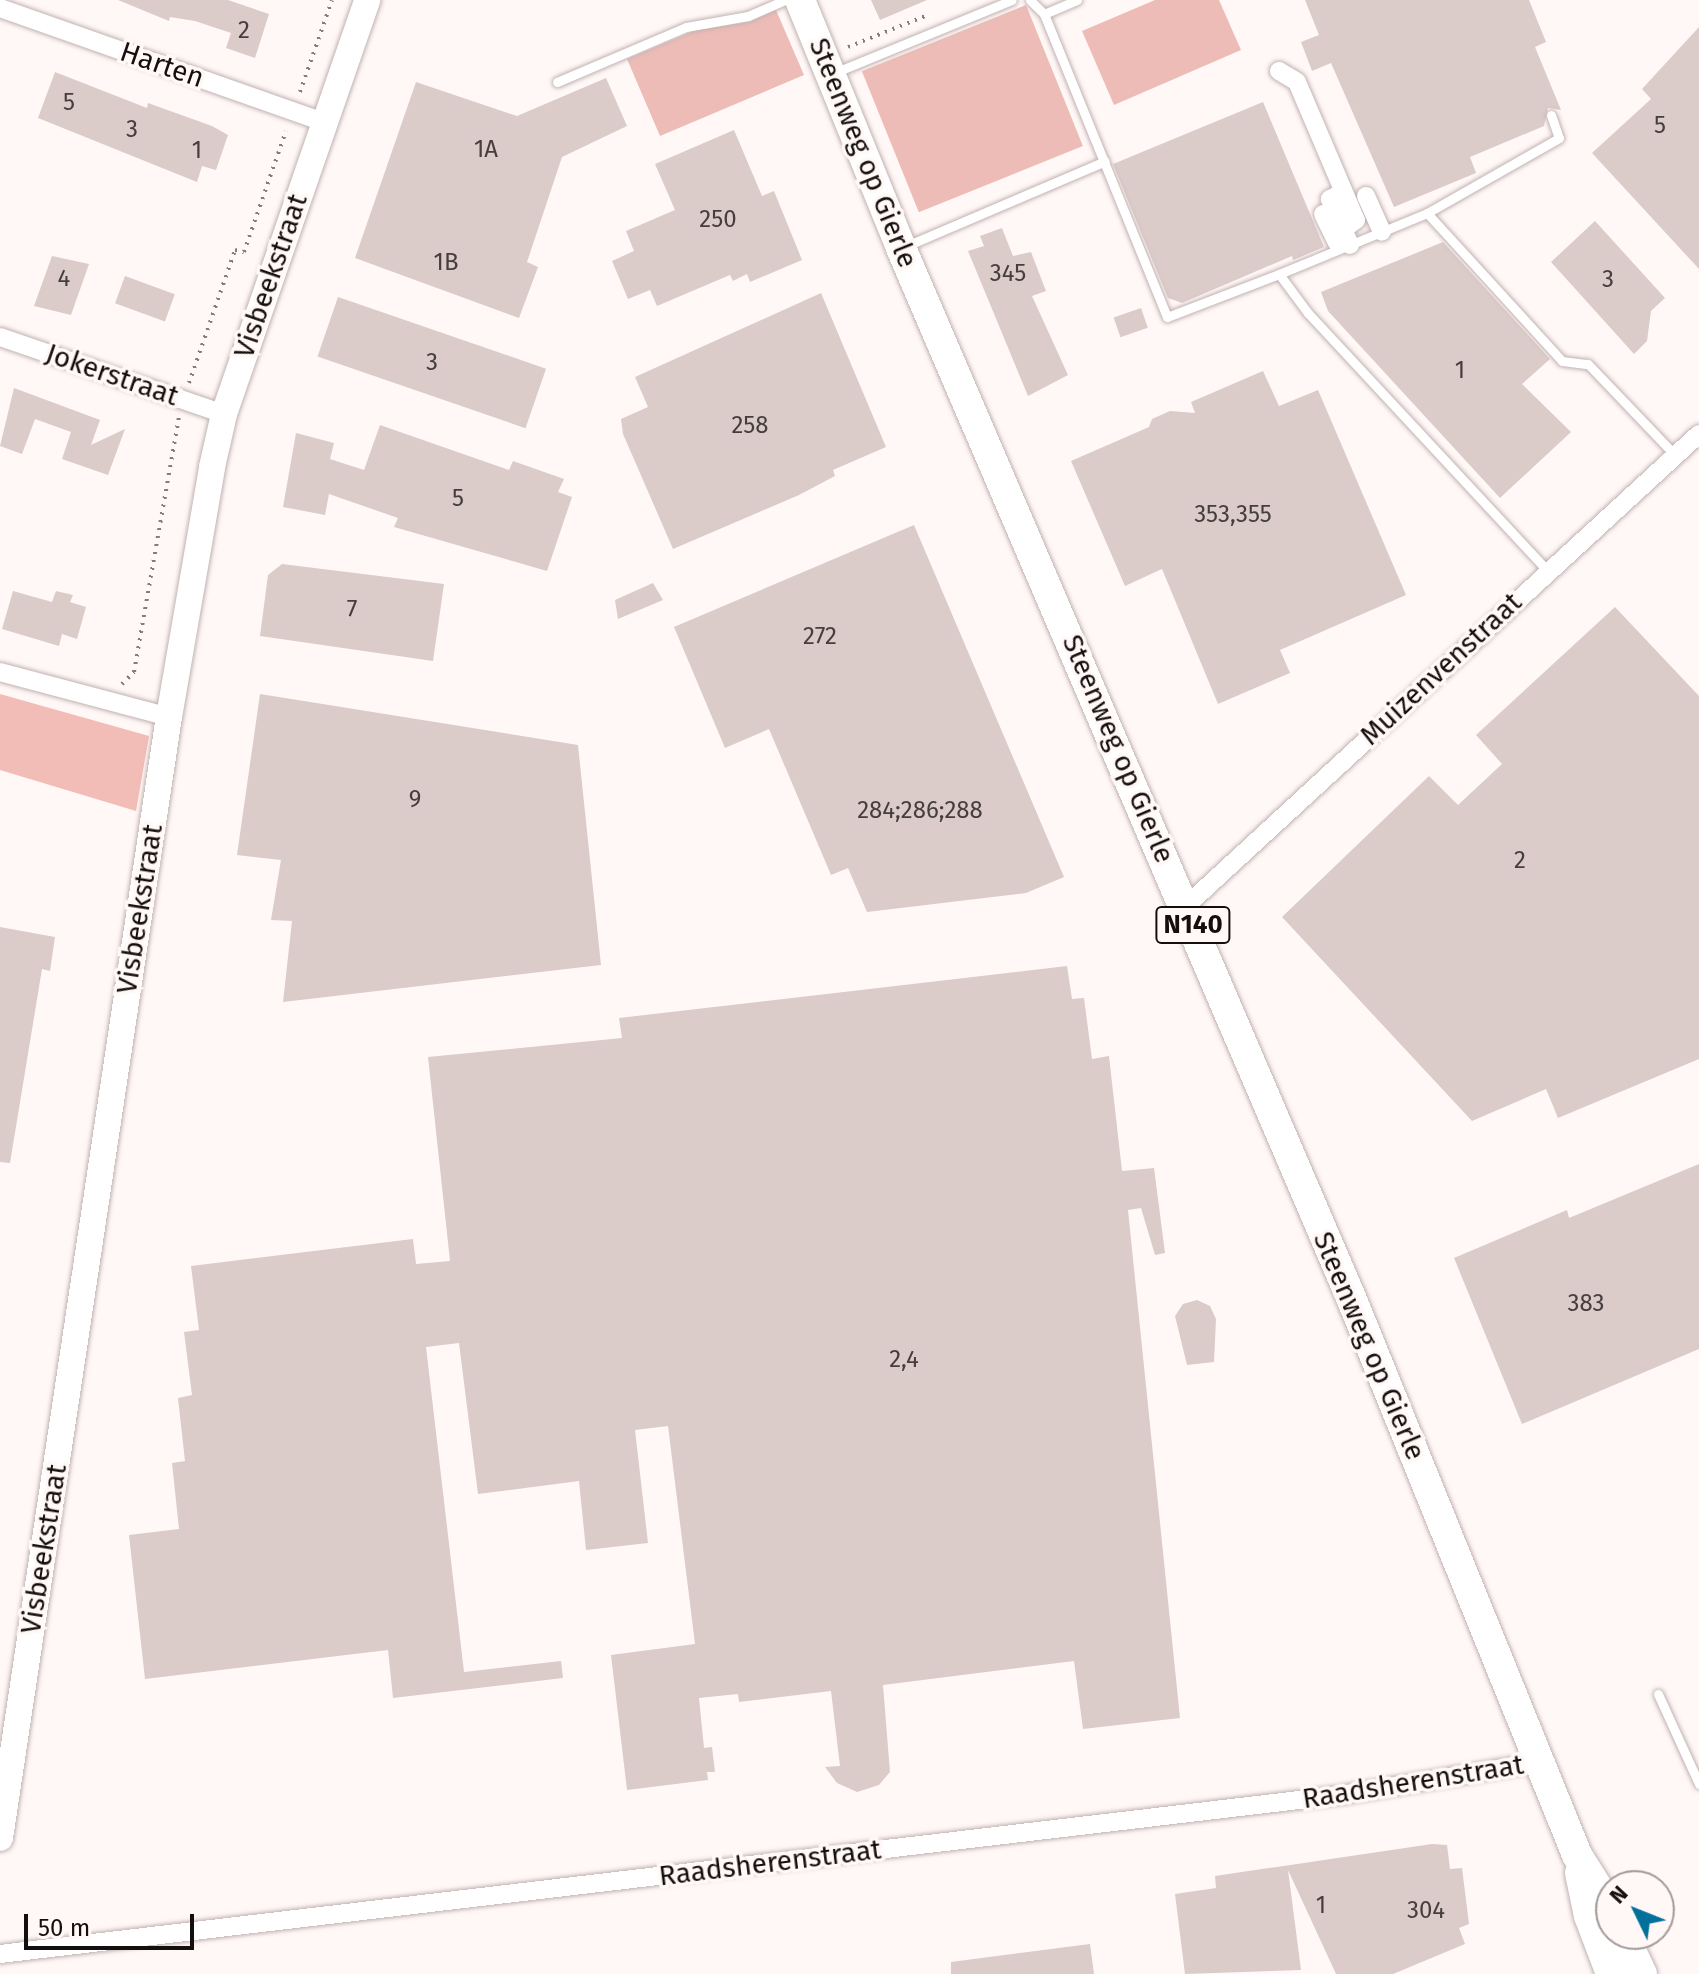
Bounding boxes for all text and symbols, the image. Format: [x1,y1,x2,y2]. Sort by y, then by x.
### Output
house number: 2 [238,17,250,45]
street label: Steenweg op Gierle [802,33,924,273]
street label: Harten [116,35,208,95]
house number: 5 [63,89,75,117]
house number: 5 [1654,112,1666,140]
house number: 3 [126,116,138,144]
house number: 1A [474,136,498,164]
house number: 1 [192,137,202,165]
street label: Visbeekstraat [227,190,315,362]
house number: 250 [699,206,737,234]
house number: 1B [434,249,458,277]
house number: 345 [990,260,1026,288]
house number: 4 [58,265,70,293]
house number: 3 [1602,266,1614,294]
street label: Jokerstraat [41,337,183,413]
house number: 3 [426,349,438,377]
house number: 1 [1455,357,1465,385]
house number: 258 [731,412,769,440]
house number: 5 [452,485,464,513]
house number: 353,355 [1194,501,1272,529]
street label: Muizenvenstraat [1353,586,1529,752]
house number: 7 [347,596,357,624]
house number: 272 [803,623,837,651]
street label: Steenweg op Gierle [1055,630,1181,868]
house number: 9 [409,786,421,814]
house number: 284;286;288 [857,797,983,825]
street label: Visbeekstraat [110,822,170,996]
house number: 2 [1514,847,1526,875]
road number: N140 [1155,903,1231,947]
street label: Steenweg op Gierle [1306,1227,1432,1465]
house number: 383 [1567,1290,1605,1318]
house number: 2,4 [889,1346,919,1374]
street label: Visbeekstraat [14,1462,74,1636]
street label: Raadsherenstraat [1300,1748,1526,1816]
street label: Raadsherenstraat [657,1833,883,1893]
north arrow [1595,1870,1675,1950]
text: N [1604,1880,1633,1909]
house number: 1 [1316,1892,1326,1920]
house number: 304 [1407,1897,1445,1925]
scale bar [28,1898,198,1948]
text: 50 m [38,1914,90,1942]

